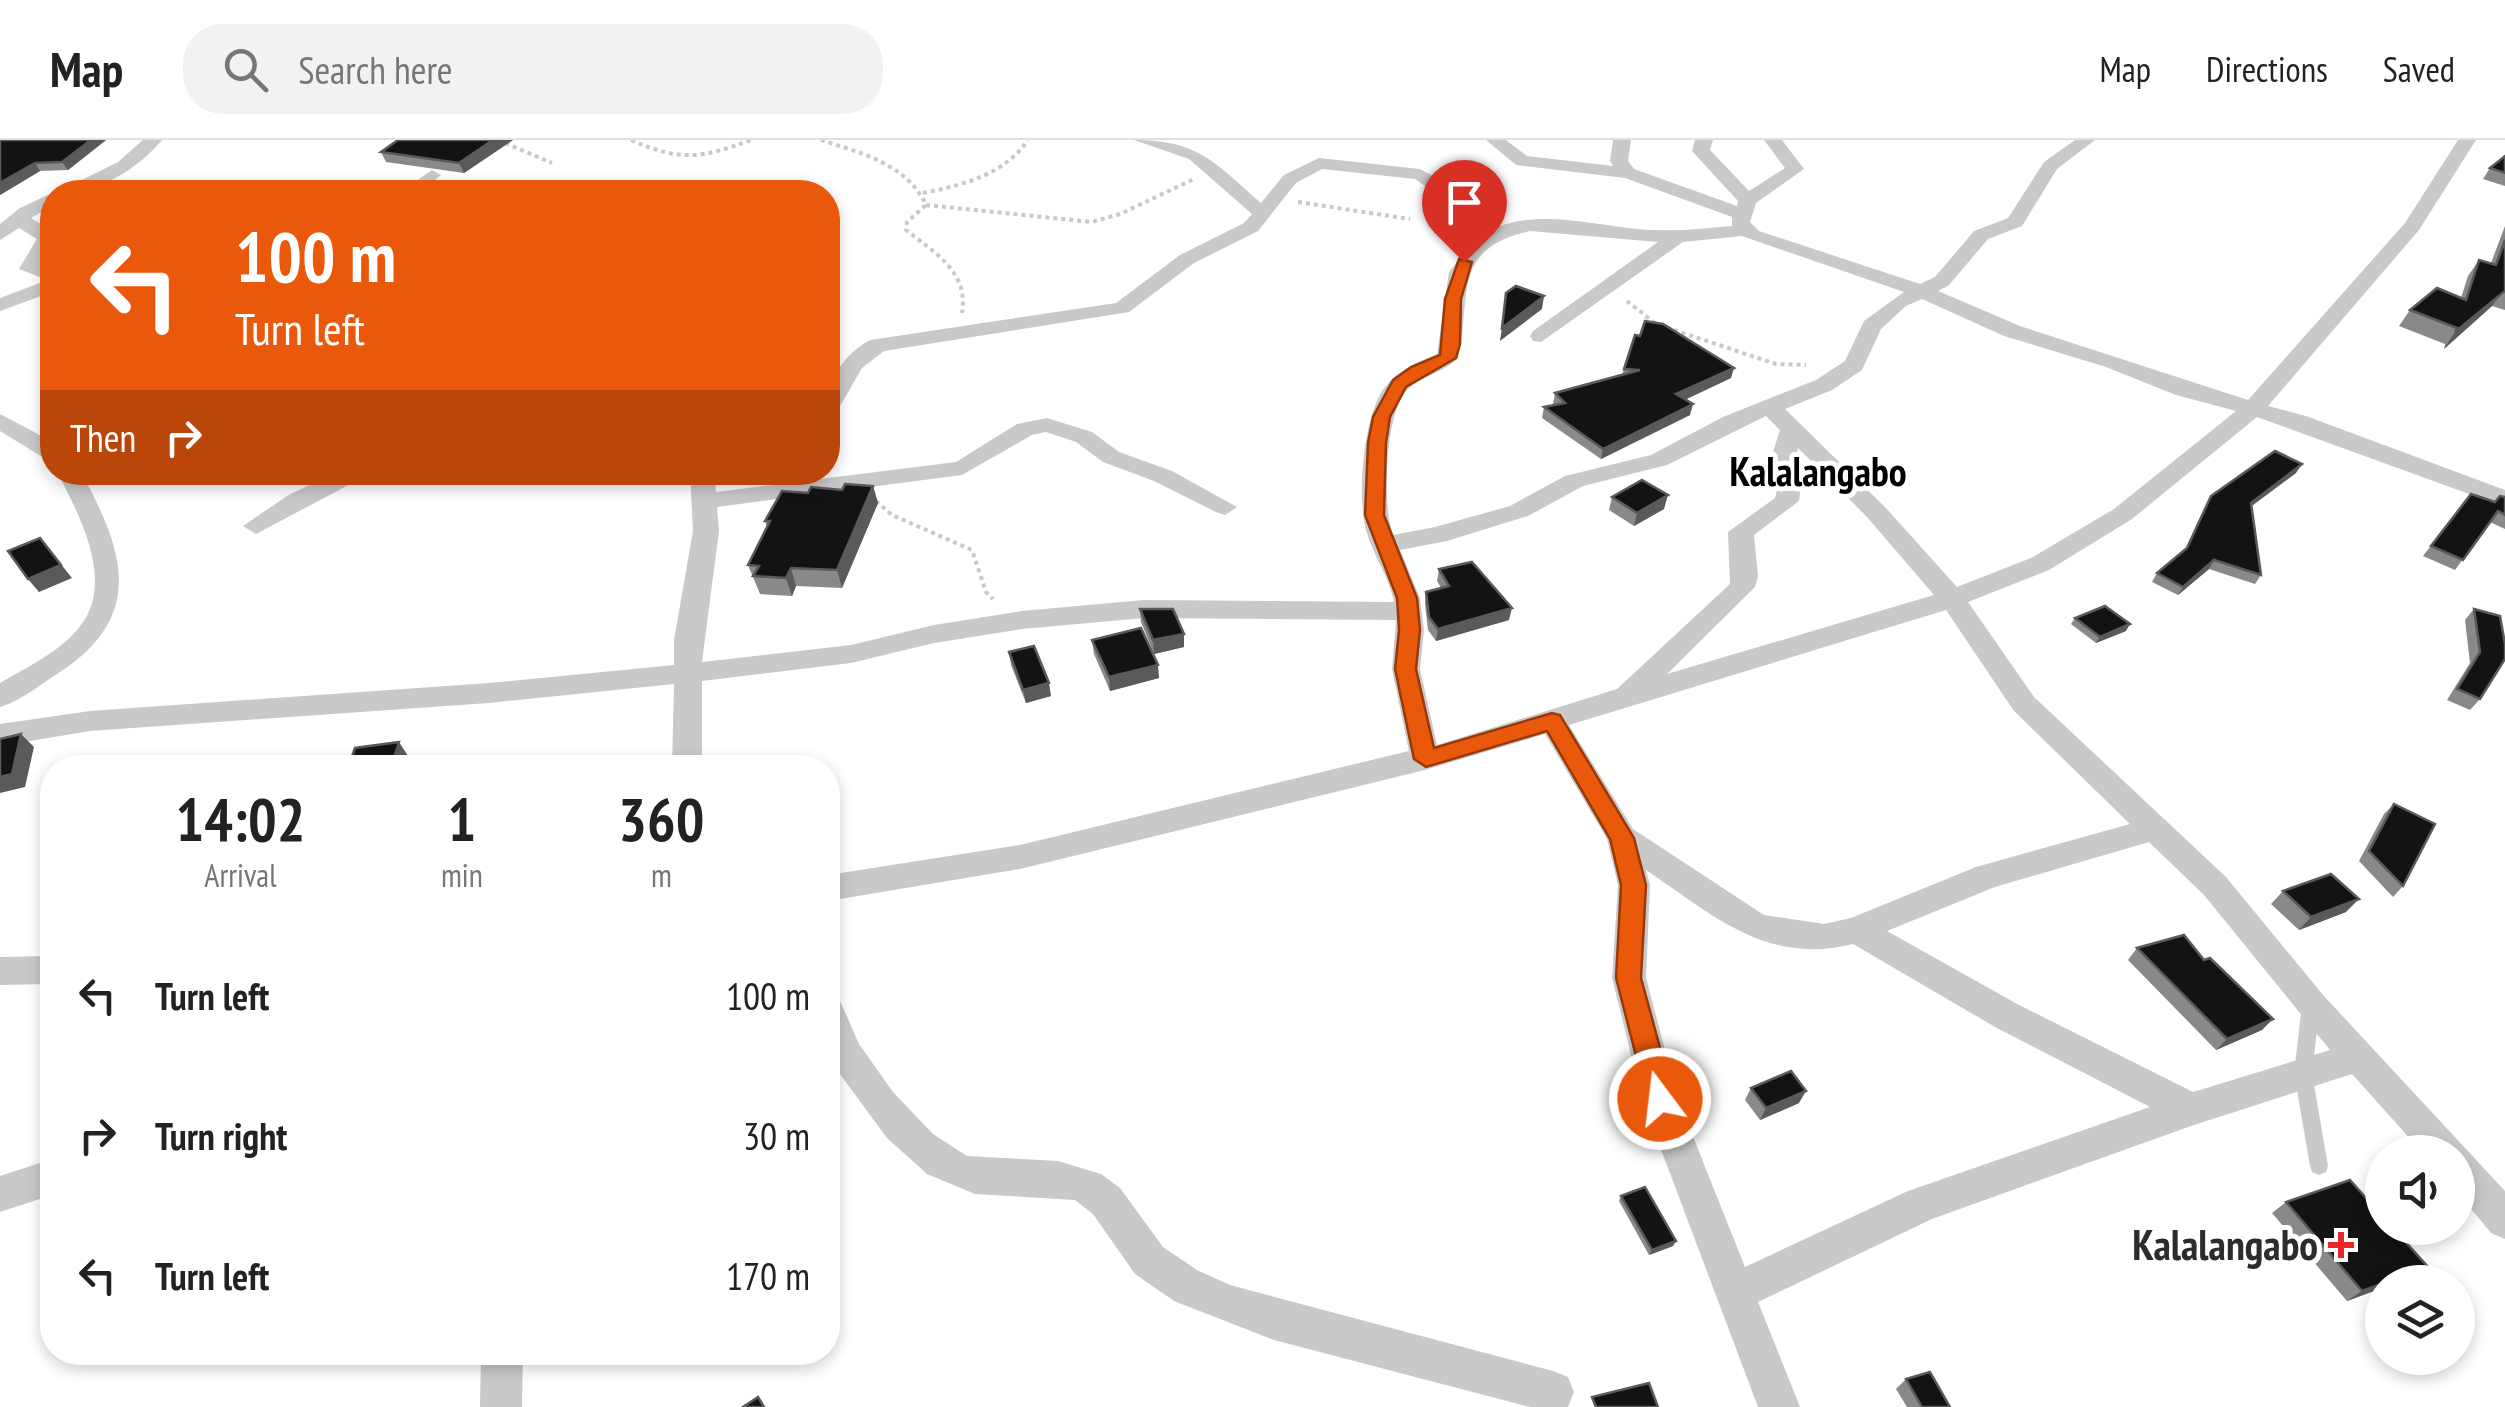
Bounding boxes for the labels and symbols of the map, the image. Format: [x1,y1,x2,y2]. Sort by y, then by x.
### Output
pin [1422,160,1507,263]
district label: Kalalangabo [1730,445,1906,497]
position arrow [1608,1047,1712,1151]
place label: Kalalangabo [2132,1217,2318,1272]
marker: Kalalangabo [2328,1232,2354,1258]

